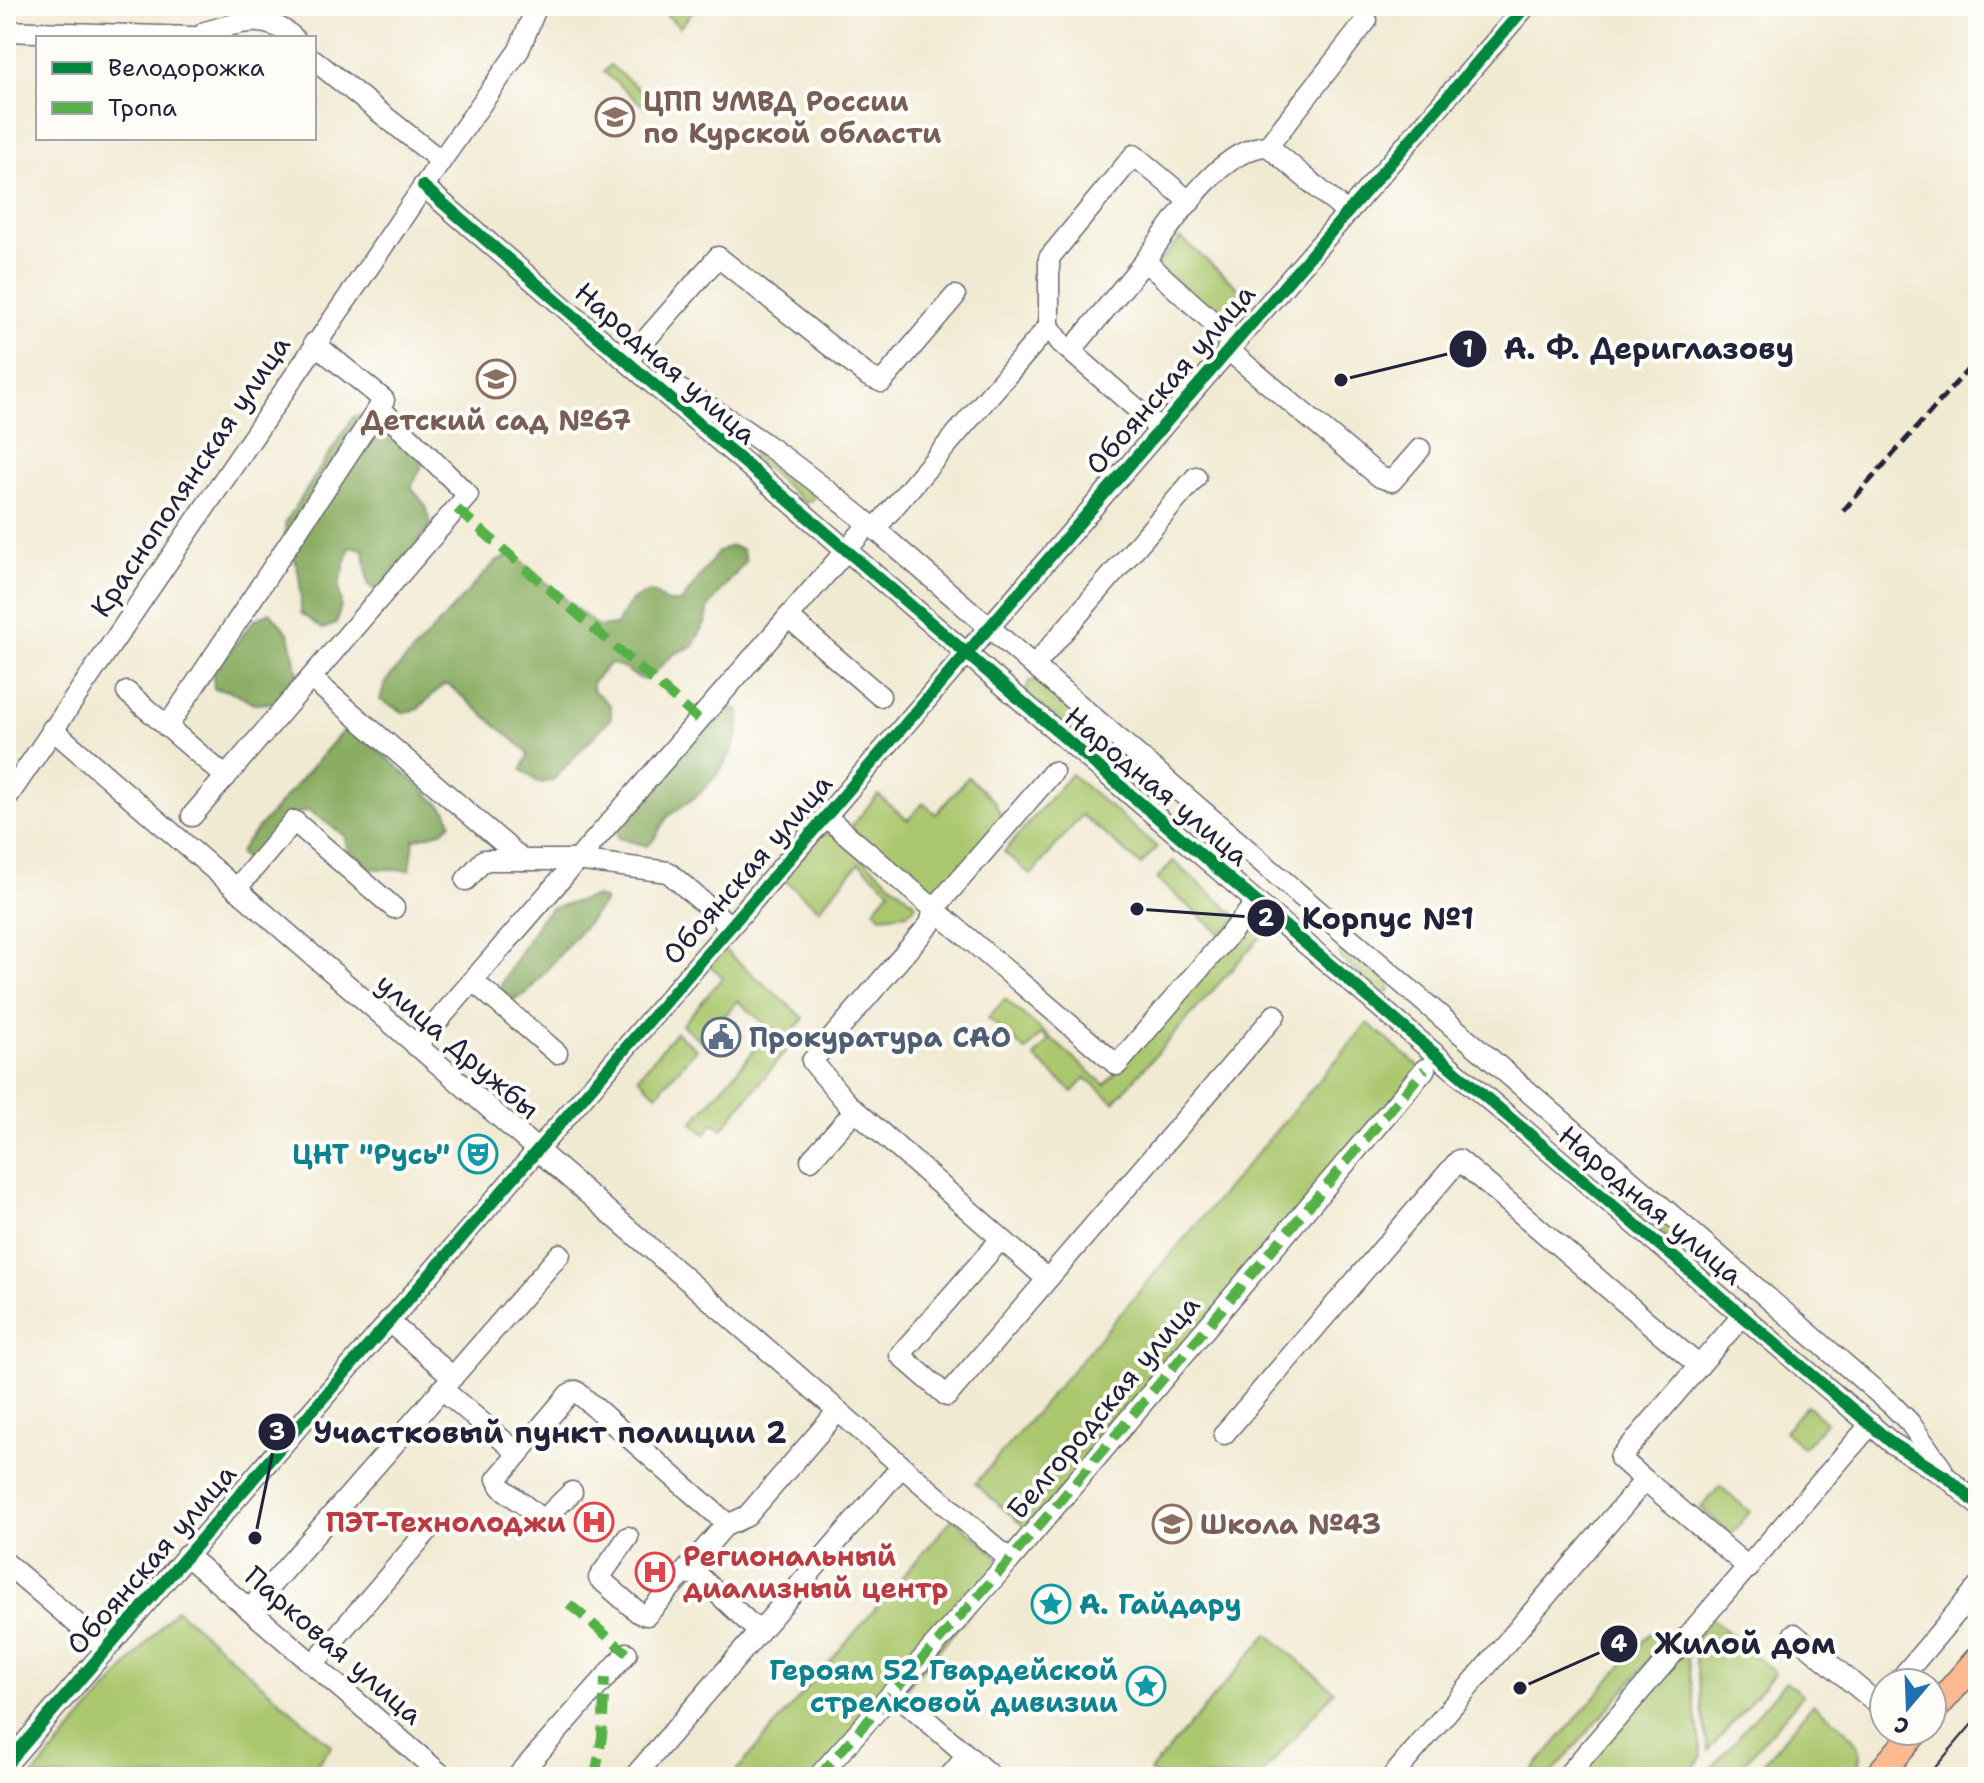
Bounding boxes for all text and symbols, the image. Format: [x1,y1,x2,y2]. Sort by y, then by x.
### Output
legend [36,36,316,140]
text: Велодорожка [108,52,265,84]
place label: ЦПП УМВД России по Курской области [643,82,941,152]
text: Тропа [108,92,177,124]
school or university icon: ЦПП УМВД России по Курской области [594,96,636,138]
street label: Народная улица [567,273,765,453]
street label: Обоянская улица [1077,276,1263,482]
callout: А. Ф. Дериглазову [1448,322,1810,376]
street label: Краснополянская улица [81,328,299,624]
text: А. Ф. Дериглазову [1504,328,1794,369]
text: 1 [1463,333,1473,365]
school or university icon: Детский сад №67 [475,358,517,400]
place label: Детский сад №67 [361,401,631,439]
street label: Народная улица [1057,698,1257,874]
street label: Обоянская улица [654,766,840,972]
callout: Корпус №1 [1246,891,1490,945]
text: Корпус №1 [1302,898,1474,939]
text: 2 [1258,902,1275,934]
street label: улица Дружбы [368,964,548,1128]
public building icon: Прокуратура САО [700,1016,742,1058]
place label: Прокуратура САО [749,1018,1011,1056]
street label: Народная улица [1551,1117,1751,1293]
theatre icon: ЦНТ "Русь" [457,1133,499,1175]
place label: ЦНТ "Русь" [292,1135,450,1173]
street label: Белгородская улица [998,1287,1208,1527]
callout: Участковый пункт полиции 2 [257,1405,803,1459]
text: Участковый пункт полиции 2 [313,1412,787,1453]
text: 3 [269,1416,285,1448]
street label: Обоянская улица [58,1456,244,1662]
hospital icon: ПЭТ-Технолоджи [573,1501,615,1543]
place label: ПЭТ-Технолоджи [326,1503,566,1541]
school or university icon: Школа №43 [1151,1503,1193,1545]
place label: Школа №43 [1200,1505,1381,1543]
place label: Региональный диализный центр [683,1537,948,1607]
hospital icon: Региональный диализный центр [634,1551,676,1593]
street label: Парковая улица [237,1557,431,1733]
place icon: А. Гайдару [1030,1583,1072,1625]
place label: А. Гайдару [1079,1585,1242,1623]
callout: Жилой дом [1599,1617,1852,1671]
text: Жилой дом [1654,1623,1836,1664]
text: 4 [1611,1628,1628,1660]
place label: Героям 52 Гвардейской стрелковой дивизии [769,1651,1118,1721]
place icon: Героям 52 Гвардейской стрелковой дивизии [1125,1665,1167,1707]
north arrow [1868,1667,1948,1747]
text: С [1891,1710,1913,1741]

